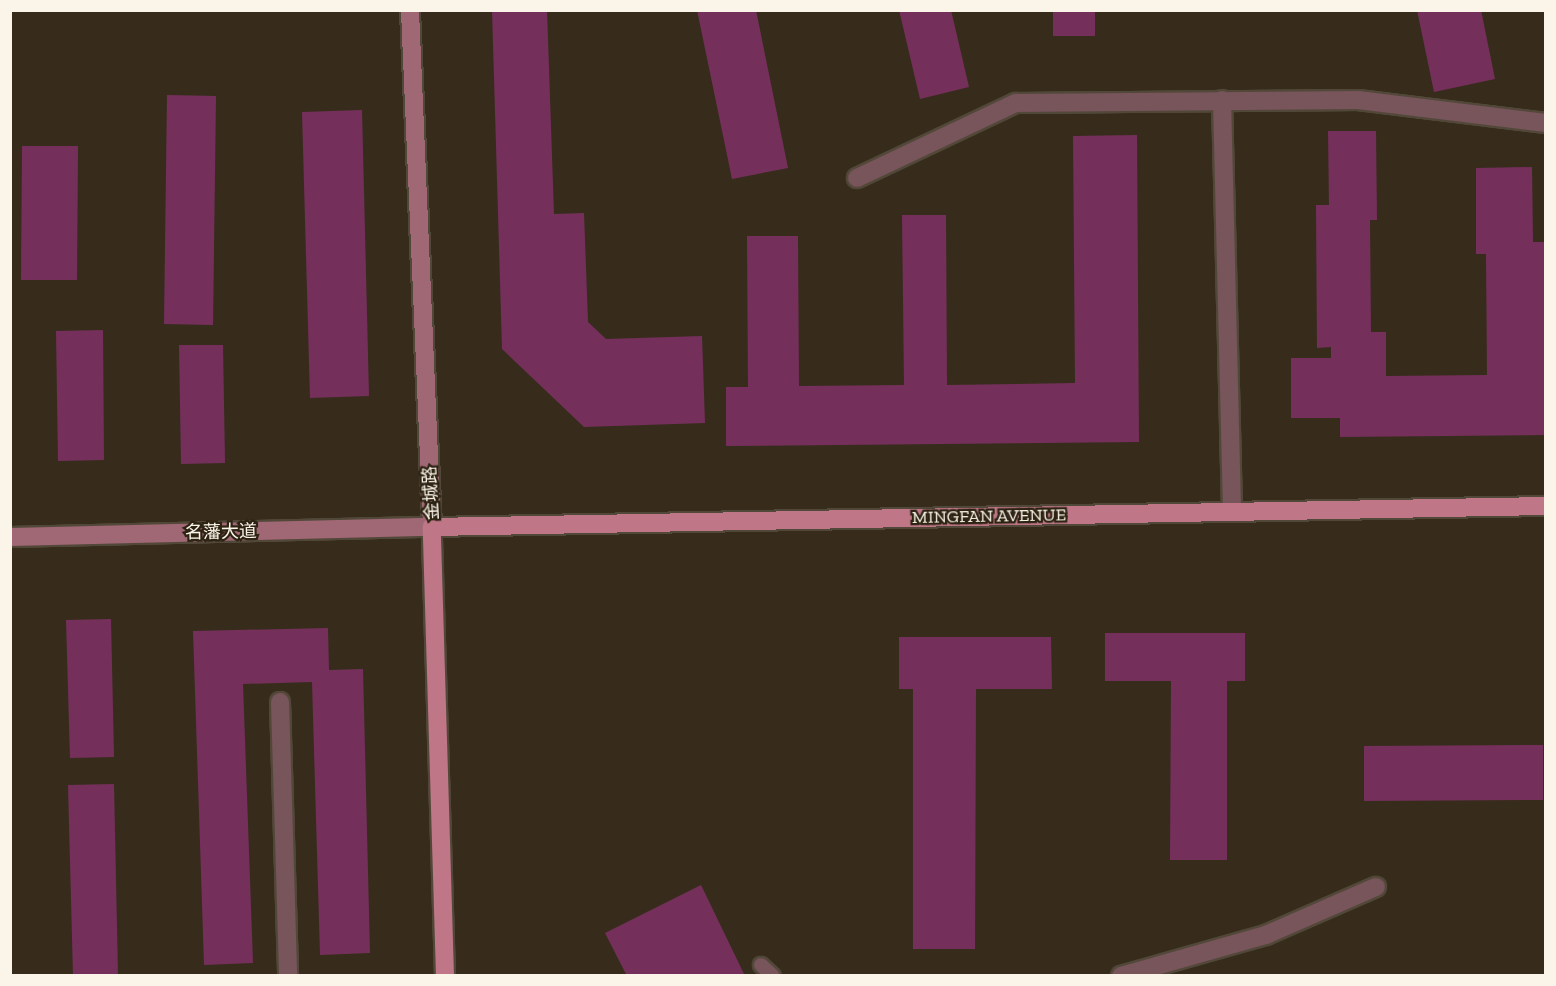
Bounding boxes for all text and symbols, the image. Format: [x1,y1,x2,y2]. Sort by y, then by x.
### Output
street label: 金城路 [419,465,443,521]
street label: MINGFAN AVENUE [911,504,1067,528]
street label: 名藩大道 [185,521,257,543]

